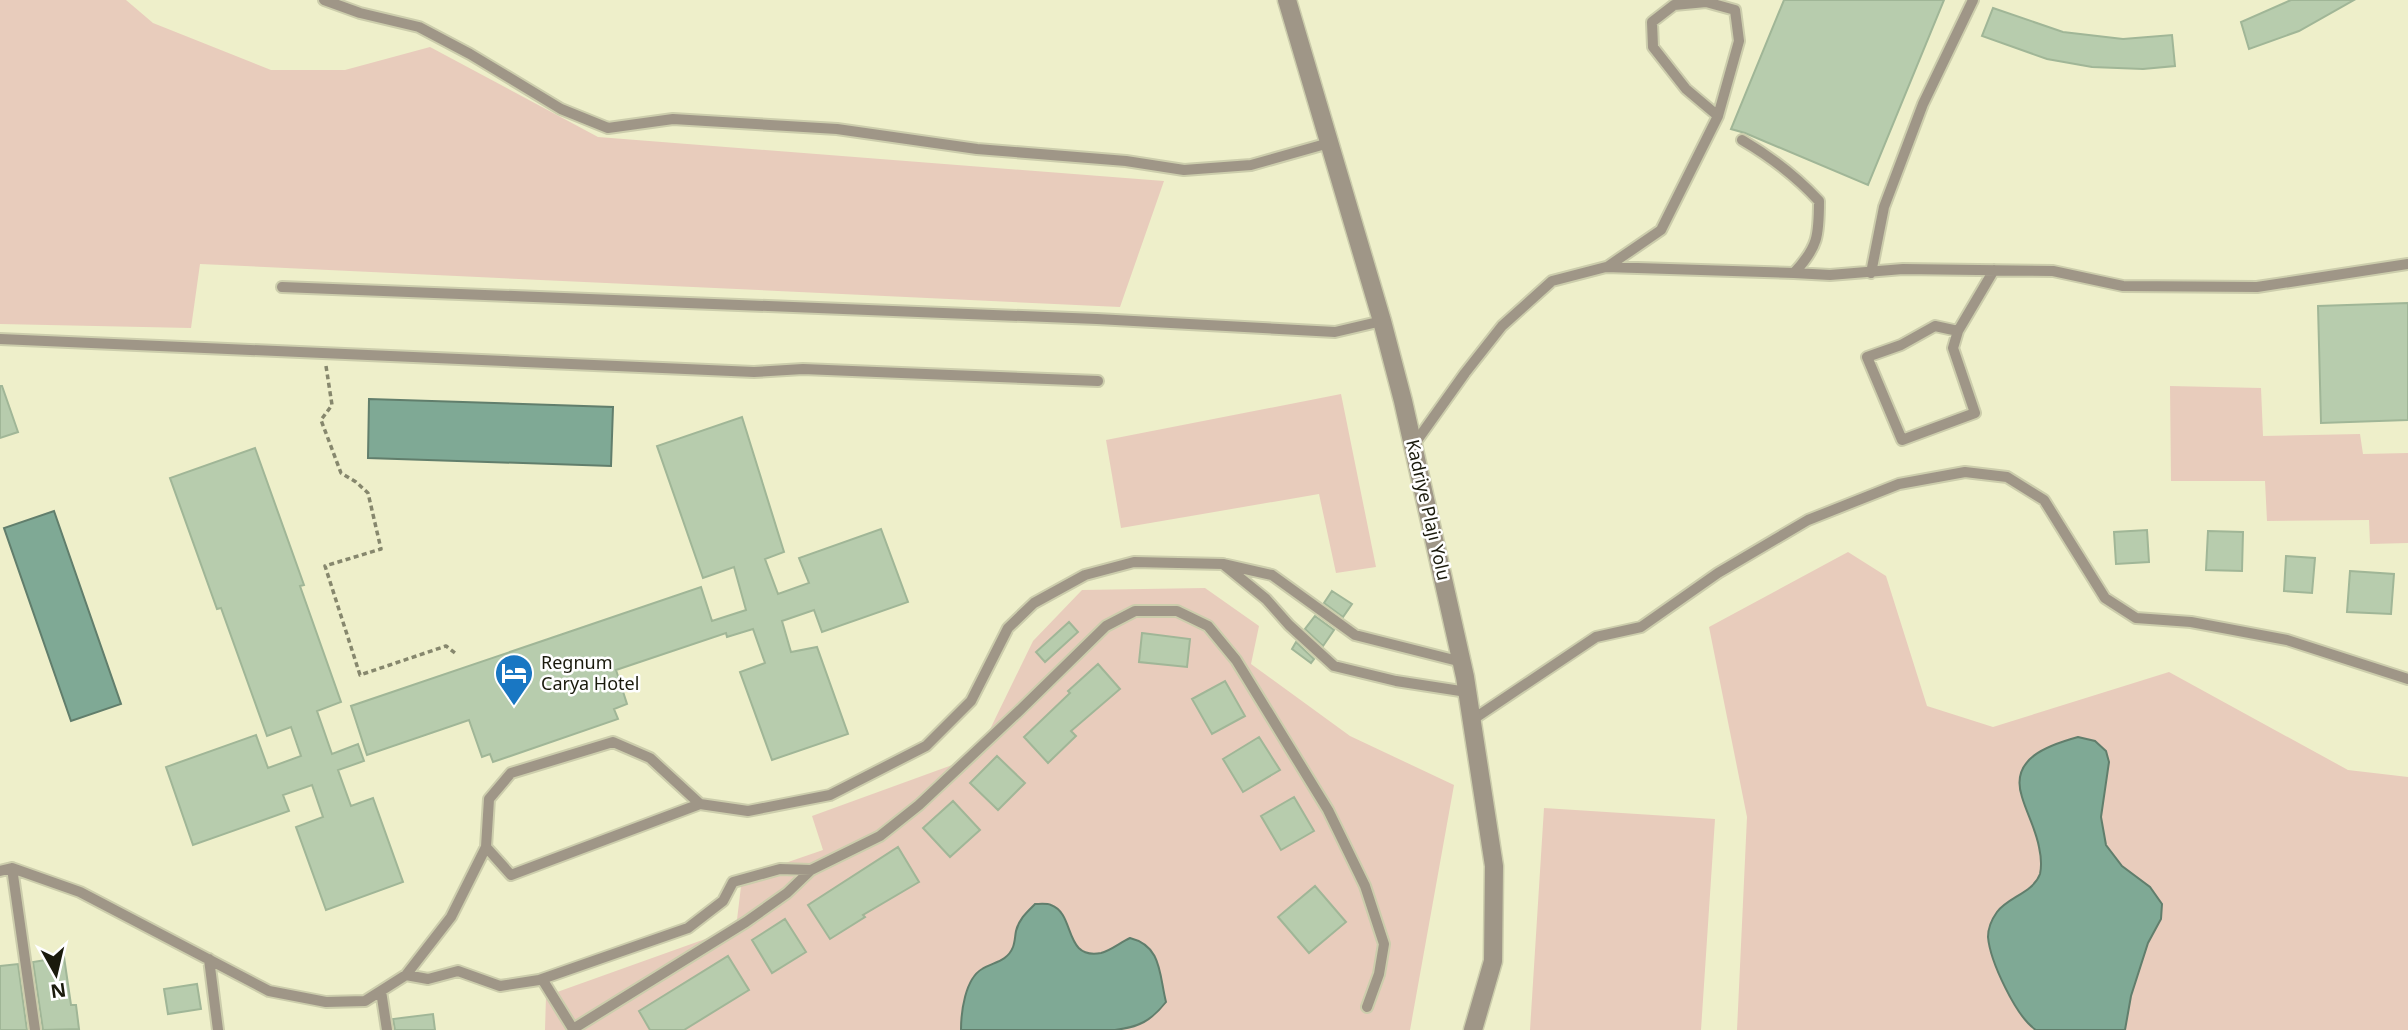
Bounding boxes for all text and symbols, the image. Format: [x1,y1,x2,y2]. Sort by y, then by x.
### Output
street label: Kadriye Plajı Yolu [1401,437,1457,583]
place label: Regnum Carya Hotel [541,650,639,695]
hotel icon: Regnum Carya Hotel [493,652,535,707]
north arrow [21,939,91,1009]
text: N [49,977,68,1005]

